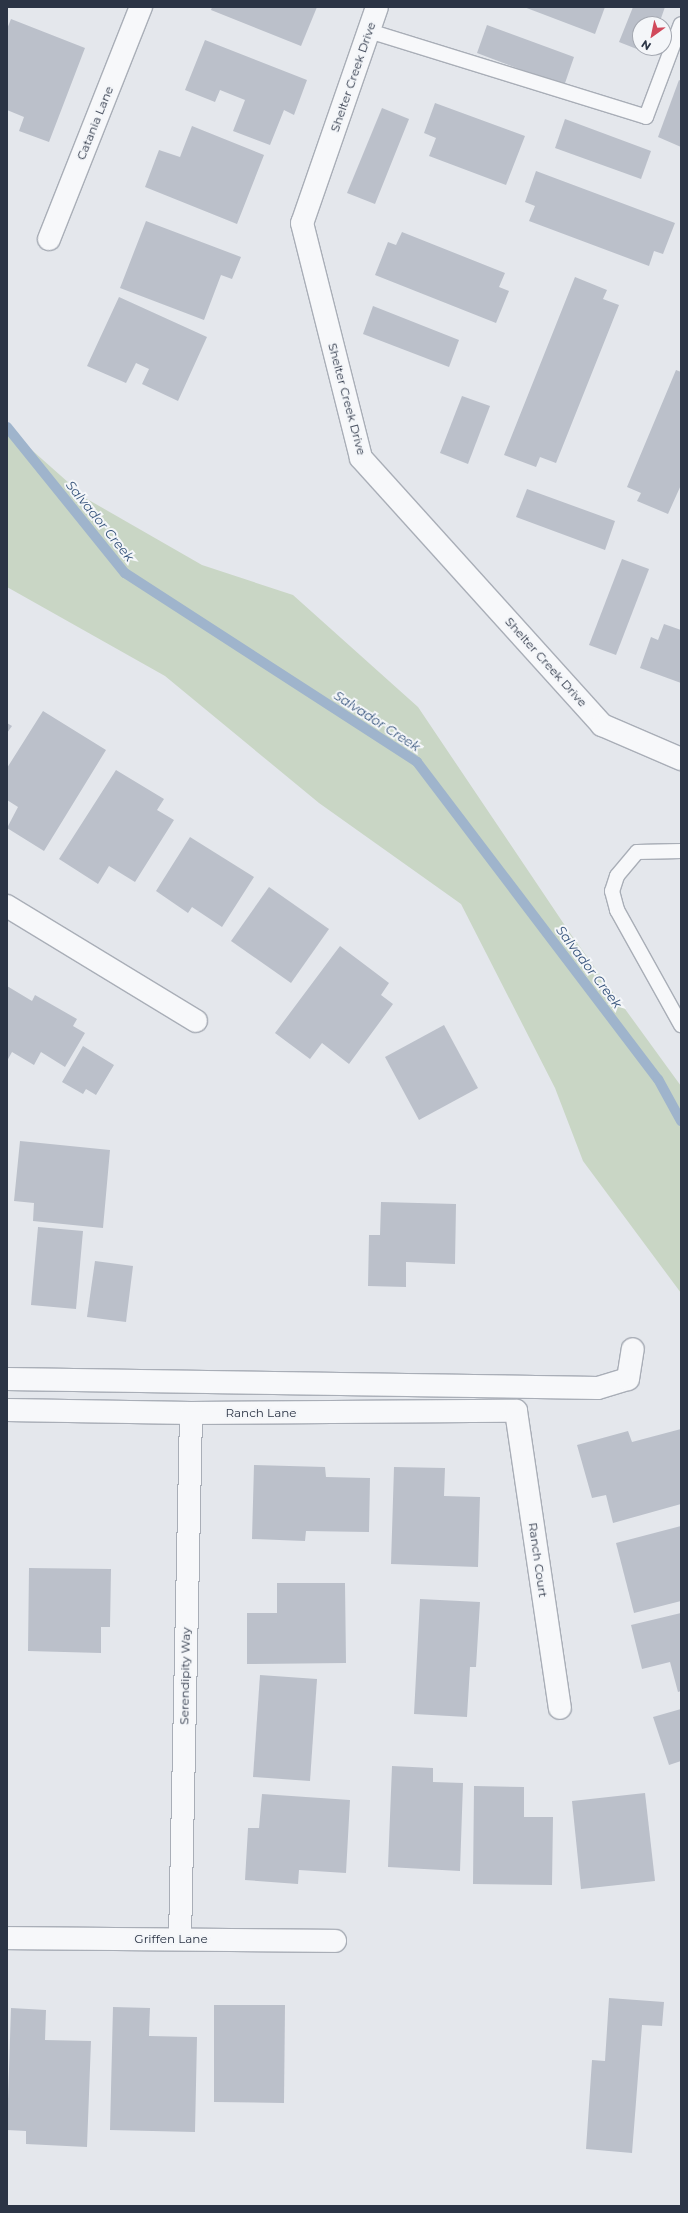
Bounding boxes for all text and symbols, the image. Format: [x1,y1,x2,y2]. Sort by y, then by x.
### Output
north arrow [632,16,672,56]
street label: Shelter Creek Drive [327,20,379,134]
text: N [638,37,654,54]
street label: Catania Lane [74,84,116,162]
street label: Shelter Creek Drive [325,342,369,456]
water label: Salvador Creek [63,477,137,565]
street label: Shelter Creek Drive [502,614,590,710]
water label: Salvador Creek [331,687,423,755]
water label: Salvador Creek [553,923,625,1011]
street label: Ranch Lane [225,1406,297,1420]
street label: Ranch Court [526,1522,550,1598]
street label: Serendipity Way [177,1627,193,1725]
street label: Griffen Lane [134,1932,208,1946]

